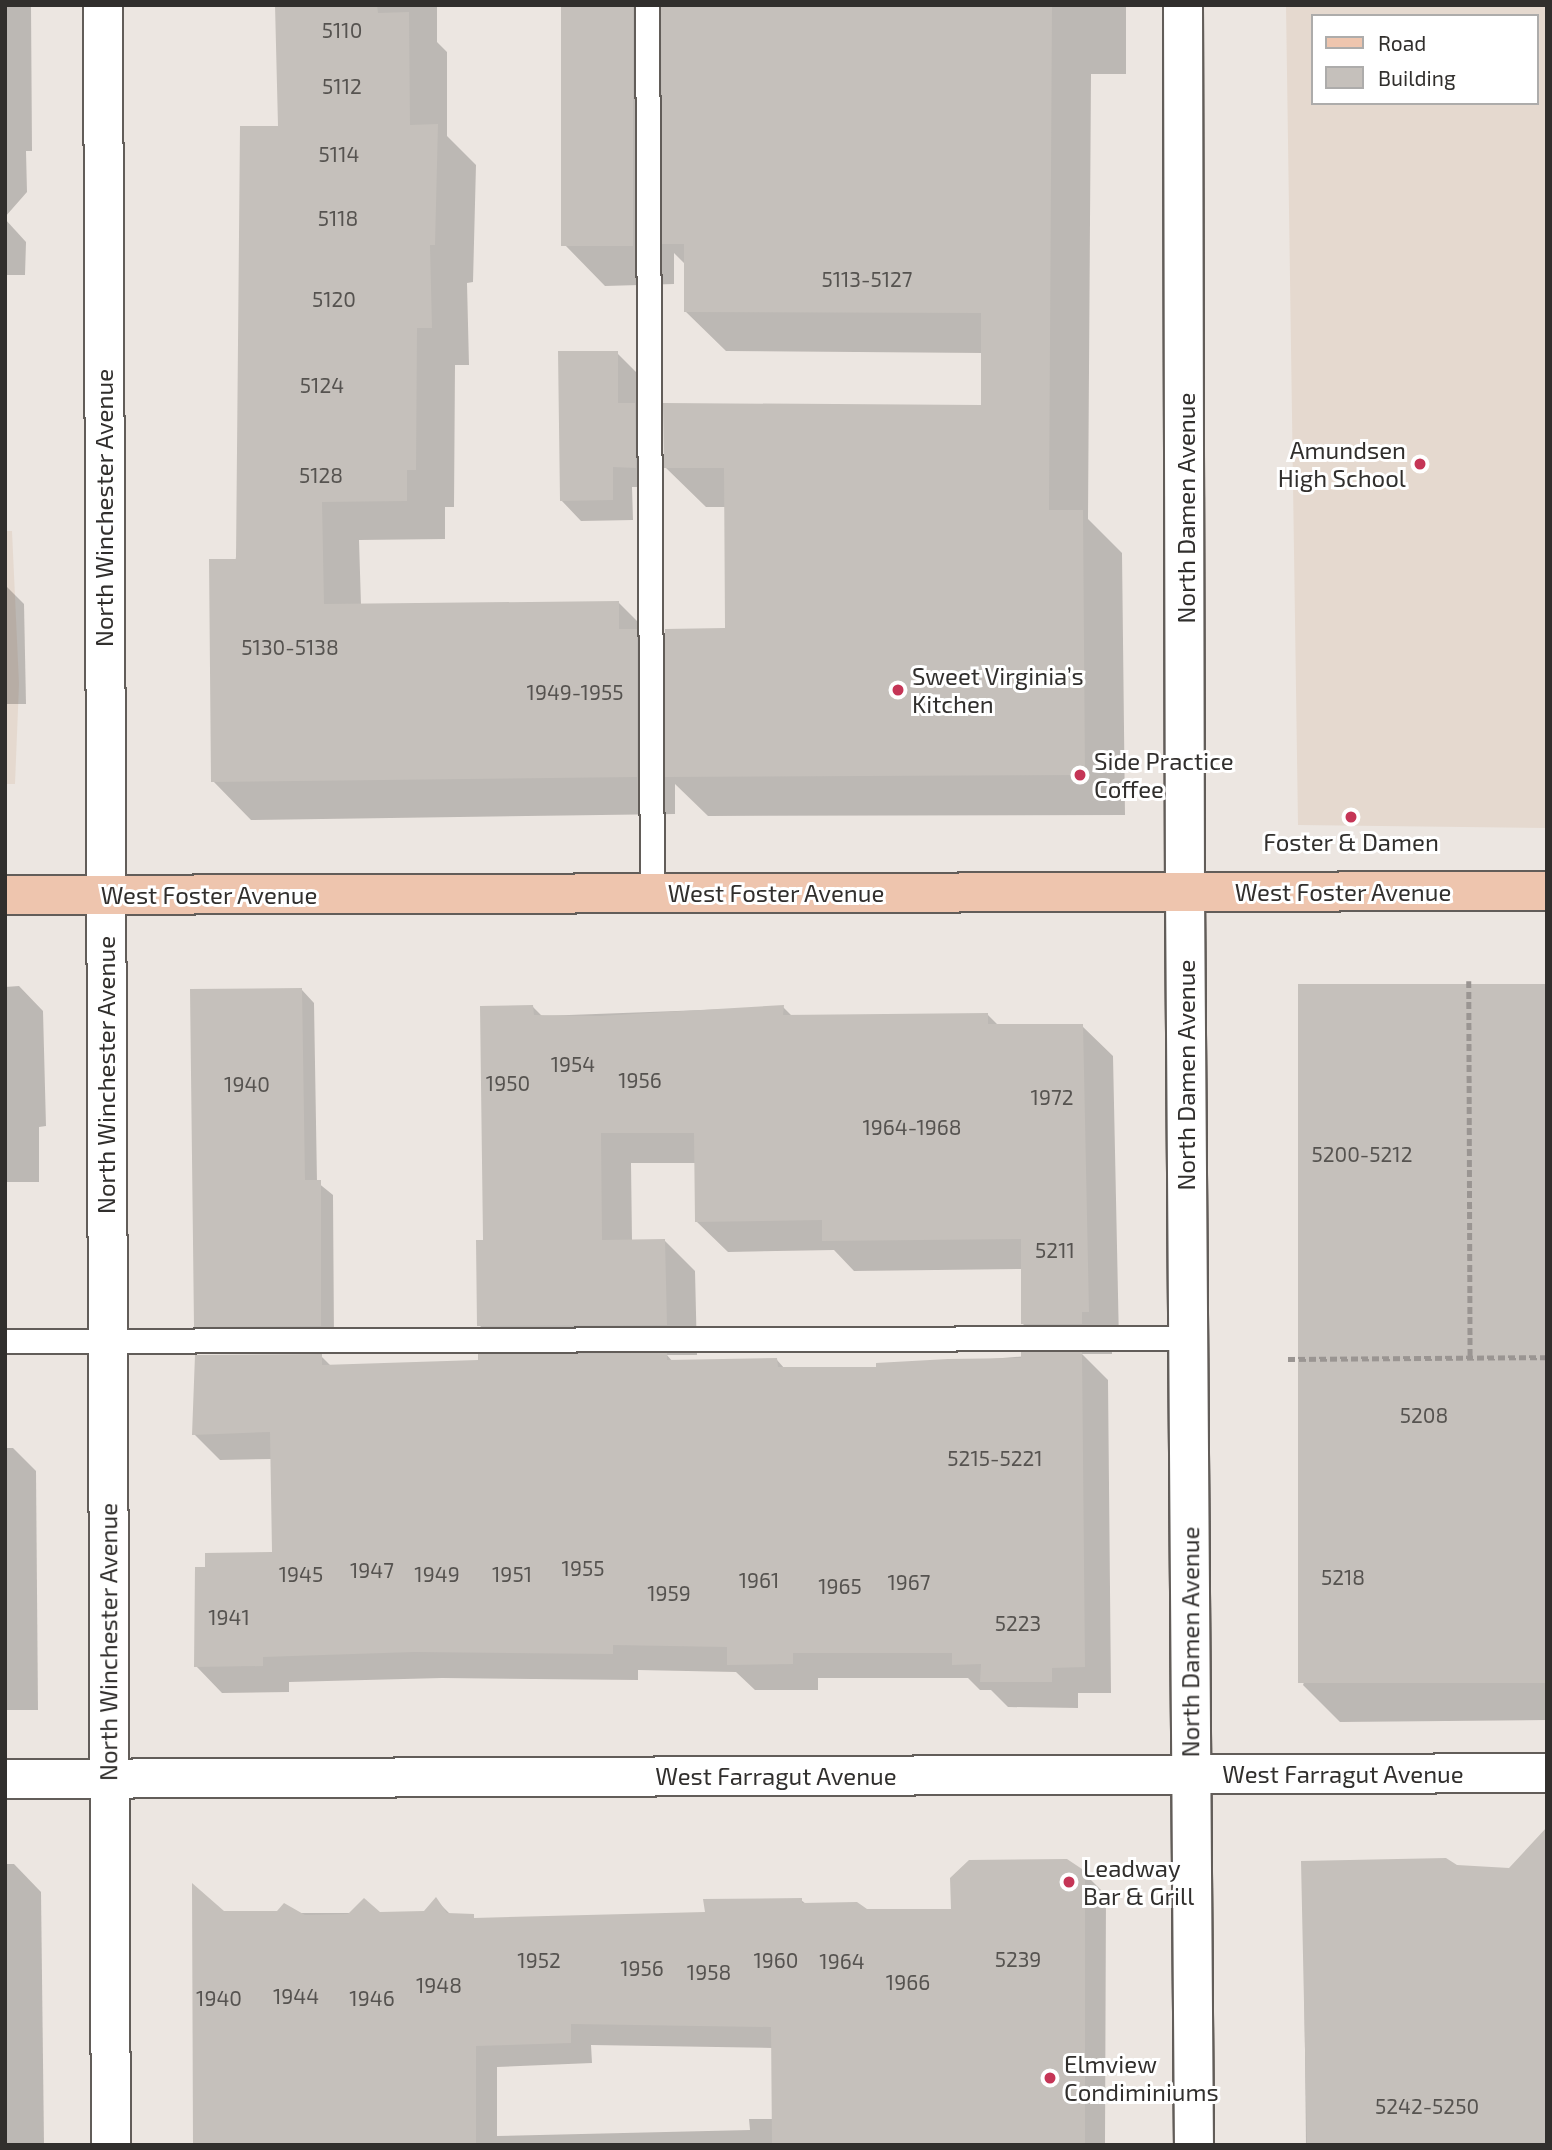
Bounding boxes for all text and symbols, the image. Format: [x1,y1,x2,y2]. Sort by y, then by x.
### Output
legend [1310,14,1538,105]
house number: 5110 [322,17,362,43]
text: Road [1378,30,1426,55]
text: Building [1378,65,1456,90]
house number: 5112 [322,73,362,99]
house number: 5114 [319,141,359,167]
house number: 5118 [318,205,358,231]
house number: 5113-5127 [821,266,913,292]
house number: 5120 [312,286,356,312]
street label: North Winchester Avenue [90,368,118,648]
house number: 5124 [300,372,344,398]
street label: North Damen Avenue [1172,392,1200,624]
place label: Amundsen High School [1278,436,1406,492]
marker: Amundsen High School [1412,456,1428,472]
house number: 5128 [299,462,343,488]
house number: 5130-5138 [241,634,339,660]
place label: Sweet Virginia’s Kitchen [912,662,1084,718]
house number: 1949-1955 [527,679,623,705]
marker: Sweet Virginia’s Kitchen [890,682,906,698]
place label: Side Practice Coffee [1094,747,1234,803]
marker: Side Practice Coffee [1072,767,1088,783]
marker: Foster & Damen [1343,809,1359,825]
place label: Foster & Damen [1263,828,1439,856]
street label: West Foster Avenue [1234,878,1452,906]
street label: West Foster Avenue [667,879,885,907]
street label: West Foster Avenue [100,881,318,909]
street label: North Winchester Avenue [92,935,120,1215]
street label: North Damen Avenue [1172,959,1200,1191]
house number: 1954 [551,1051,595,1077]
house number: 1956 [618,1067,662,1093]
house number: 1950 [486,1070,530,1096]
house number: 1940 [224,1071,270,1097]
house number: 1972 [1031,1084,1073,1110]
house number: 1964-1968 [862,1114,962,1140]
house number: 5200-5212 [1311,1141,1413,1167]
house number: 5211 [1035,1237,1075,1263]
house number: 5208 [1400,1402,1448,1428]
house number: 5215-5221 [947,1445,1043,1471]
street label: North Winchester Avenue [94,1502,122,1782]
street label: North Damen Avenue [1176,1526,1204,1758]
house number: 1955 [562,1555,604,1581]
house number: 1947 [350,1557,394,1583]
house number: 1945 [279,1561,323,1587]
house number: 1949 [414,1561,460,1587]
house number: 1951 [492,1561,532,1587]
house number: 5218 [1321,1564,1365,1590]
house number: 1961 [739,1567,779,1593]
house number: 1967 [887,1569,931,1595]
house number: 1965 [818,1573,862,1599]
house number: 1959 [647,1580,691,1606]
house number: 1941 [208,1604,250,1630]
house number: 5223 [995,1610,1041,1636]
street label: West Farragut Avenue [1222,1760,1464,1788]
street label: West Farragut Avenue [655,1762,897,1790]
place label: Leadway Bar & Grill [1083,1854,1195,1910]
marker: Leadway Bar & Grill [1061,1874,1077,1890]
house number: 5239 [995,1946,1041,1972]
house number: 1952 [517,1947,561,1973]
house number: 1960 [753,1947,799,1973]
house number: 1964 [819,1948,865,1974]
house number: 1956 [620,1955,664,1981]
house number: 1958 [687,1959,731,1985]
house number: 1966 [886,1969,930,1995]
house number: 1948 [416,1972,462,1998]
house number: 1944 [273,1983,319,2009]
house number: 1940 [196,1985,242,2011]
house number: 1946 [349,1985,395,2011]
place label: Elmview Condiminiums [1064,2050,1219,2106]
marker: Elmview Condiminiums [1042,2070,1058,2086]
house number: 5242-5250 [1375,2093,1479,2119]

